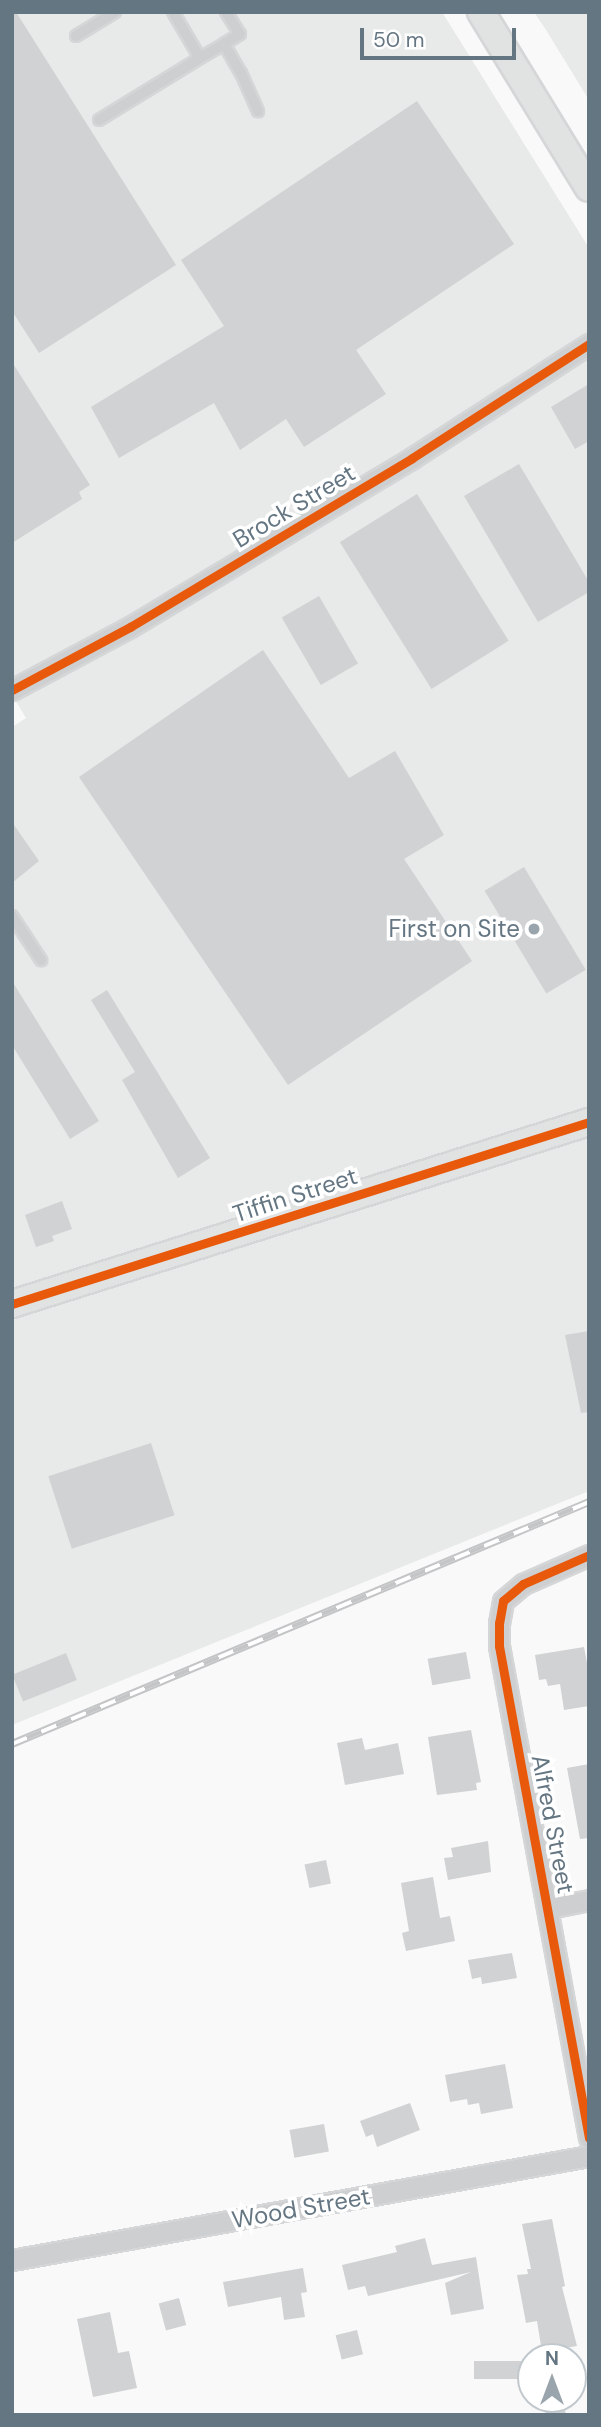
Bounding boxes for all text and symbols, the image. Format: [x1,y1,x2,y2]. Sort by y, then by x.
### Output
scale bar [363,14,519,58]
text: 50 m [373,26,424,54]
street label: Brock Street [228,458,360,554]
place label: First on Site [388,915,520,943]
marker: First on Site [526,921,542,937]
street label: Tiffin Street [229,1161,361,1229]
street label: Alfred Street [525,1752,581,1896]
street label: Wood Street [230,2182,372,2234]
north arrow [517,2343,587,2413]
text: N [545,2346,559,2371]

